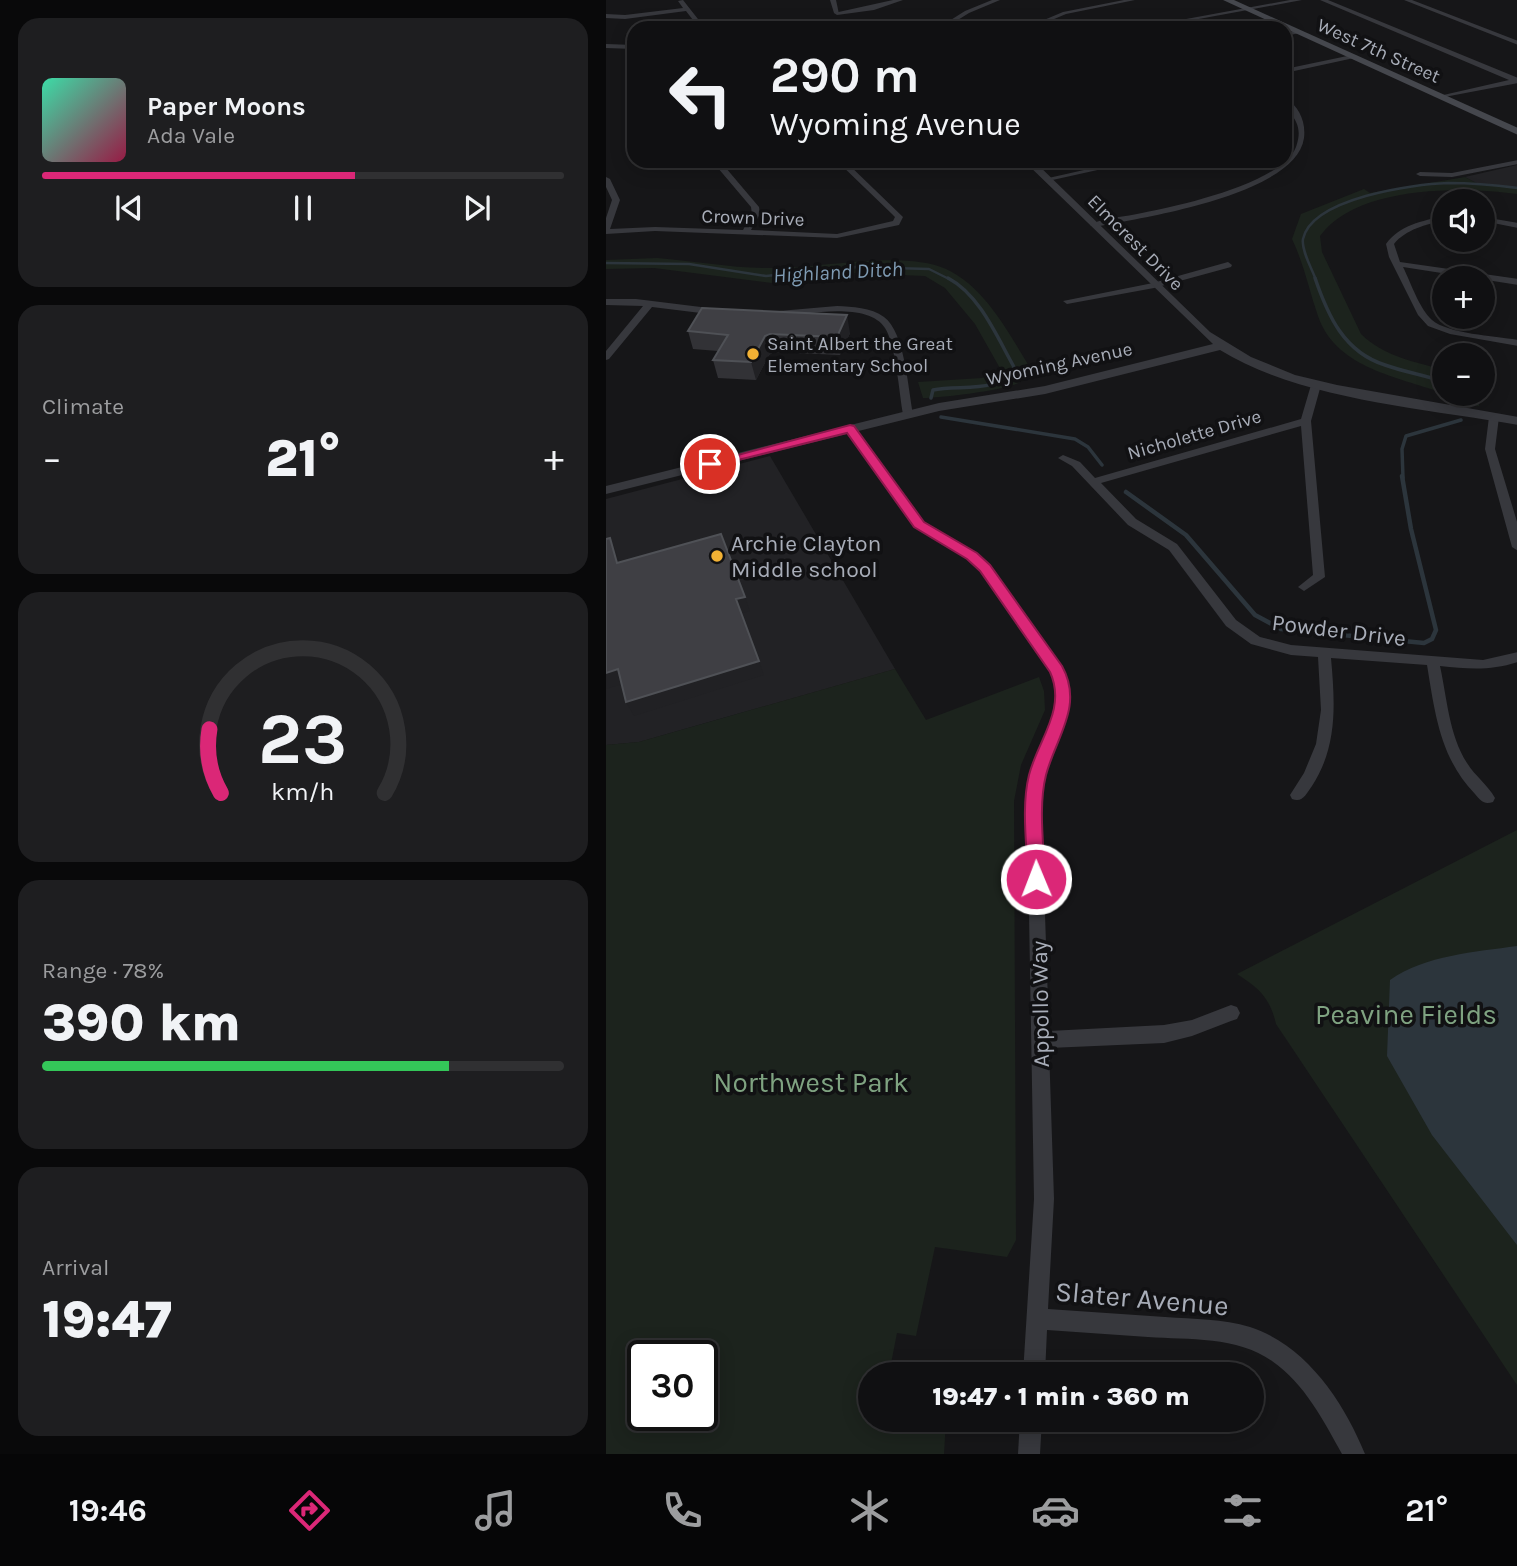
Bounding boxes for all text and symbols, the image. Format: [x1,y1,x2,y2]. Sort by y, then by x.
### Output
street label: West 7th Street [1314,14,1443,88]
text: 290 m [770,47,919,104]
icon: left [655,49,746,140]
text: Paper Moons [147,91,306,122]
text: Wyoming Avenue [770,106,1021,143]
text: Ada Vale [147,122,235,149]
icon: previous [110,189,148,227]
icon: pause [284,189,322,227]
icon: next [458,189,496,227]
map controls [1432,189,1495,406]
button: sound [1432,189,1495,252]
street label: Elmcrest Drive [1083,190,1188,295]
street label: Crown Drive [701,205,805,231]
water label: Highland Ditch [773,257,903,287]
button: + [1432,266,1495,329]
place label: Saint Albert the Great Elementary School [767,333,953,377]
street label: Wyoming Avenue [984,338,1134,390]
button: − [1432,343,1495,406]
marker: Saint Albert the Great Elementary School [745,346,761,362]
text: Climate [42,393,124,420]
street label: Nicholette Drive [1125,405,1264,465]
text: 21° [265,428,341,489]
pin [680,434,740,494]
text: − [42,436,62,481]
text: + [544,436,564,481]
icon: arrive [691,445,729,483]
place label: Archie Clayton Middle school [731,530,881,583]
marker: Archie Clayton Middle school [709,548,725,564]
street label: Powder Drive [1270,609,1408,652]
text: 23 [258,696,348,781]
text: km/h [271,777,335,806]
position arrow [999,842,1073,916]
street label: Appollo Way [1026,940,1055,1068]
text: Range · 78% [42,957,164,984]
text: 390 km [42,992,241,1053]
park label: Peavine Fields [1315,998,1497,1031]
park label: Northwest Park [713,1066,909,1099]
text: Arrival [42,1254,109,1281]
street label: Slater Avenue [1054,1274,1230,1323]
text: 19:47 [42,1289,172,1350]
speed limit sign: 30 [627,1340,718,1431]
text: 19:47 · 1 min · 360 m [932,1381,1190,1412]
icon: directions [285,1486,334,1535]
icon: music [471,1486,520,1535]
icon: phone [658,1486,707,1535]
icon: climate [845,1486,894,1535]
icon: car [1031,1486,1080,1535]
icon: filters [1218,1486,1267,1535]
text: 19:46 [69,1492,147,1529]
text: 21° [1405,1492,1448,1529]

